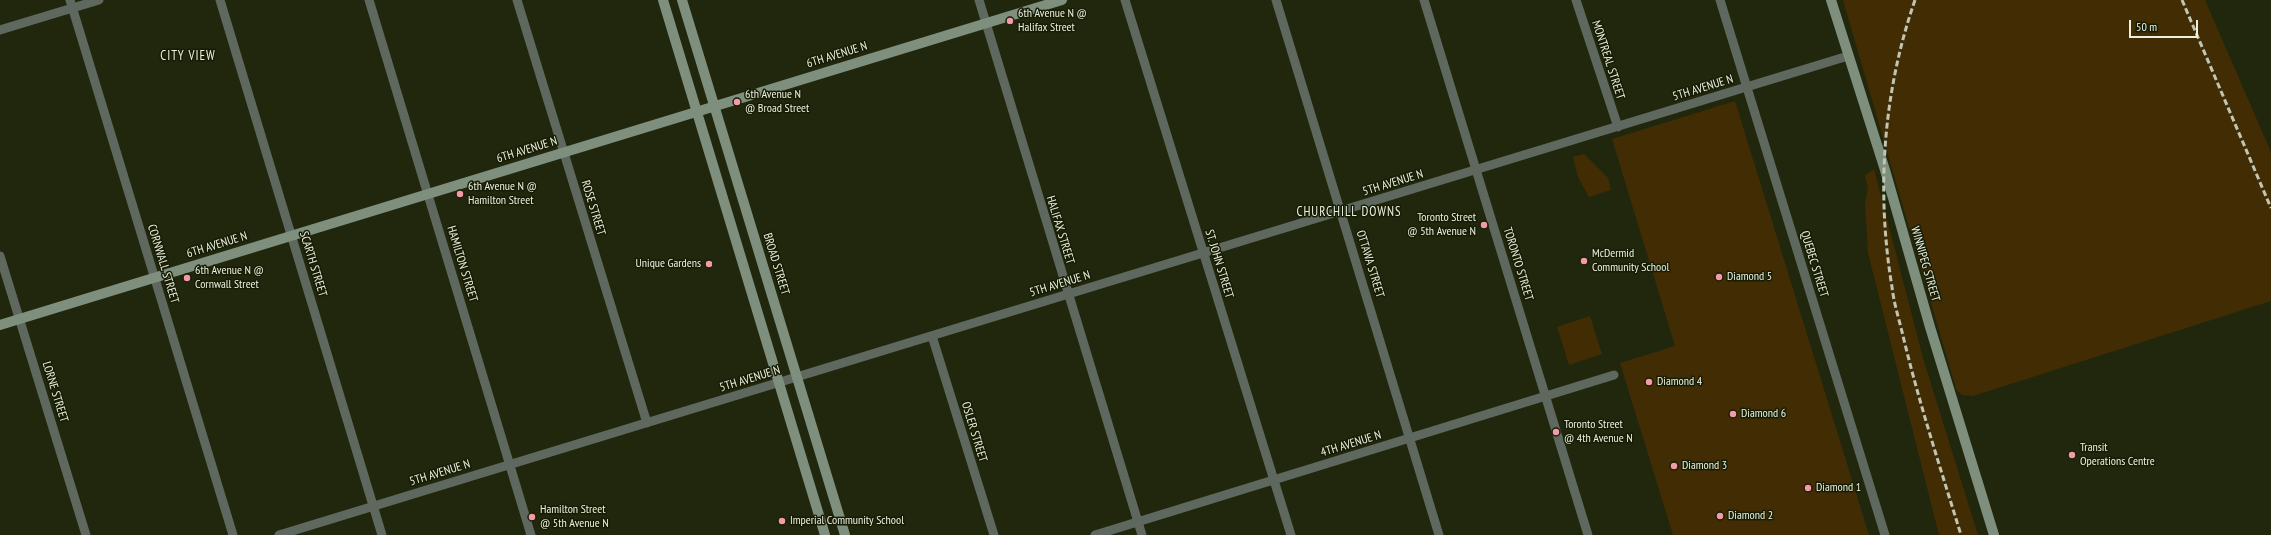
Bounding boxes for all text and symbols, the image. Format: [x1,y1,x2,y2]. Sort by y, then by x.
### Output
place label: 6th Avenue N @ Halifax Street [1018,7,1087,35]
scale bar [2131,12,2200,38]
marker: 6th Avenue N @ Halifax Street [1005,16,1015,26]
street label: MONTREAL STREET [1588,19,1628,101]
text: 50 m [2136,19,2157,34]
street label: 6TH AVENUE N [805,39,869,71]
district label: CITY VIEW [160,48,216,64]
street label: 5TH AVENUE N [1671,72,1735,104]
place label: 6th Avenue N @ Broad Street [745,88,809,116]
marker: 6th Avenue N @ Broad Street [732,97,742,107]
street label: 6TH AVENUE N [495,134,559,166]
street label: 5TH AVENUE N [1361,167,1425,199]
street label: ROSE STREET [578,179,608,237]
place label: 6th Avenue N @ Hamilton Street [468,180,537,208]
marker: 6th Avenue N @ Hamilton Street [455,189,465,199]
street label: HALIFAX STREET [1043,194,1077,266]
district label: CHURCHILL DOWNS [1296,204,1402,220]
place label: Toronto Street @ 5th Avenue N [1407,211,1476,239]
marker: Toronto Street @ 5th Avenue N [1479,220,1489,230]
street label: CORNWALL STREET [144,223,182,305]
street label: HAMILTON STREET [444,224,480,304]
street label: WINNIPEG STREET [1907,225,1943,303]
street label: TORONTO STREET [1500,226,1536,302]
street label: ST. JOHN STREET [1202,228,1236,300]
street label: 6TH AVENUE N [185,229,249,261]
street label: OTTAWA STREET [1353,229,1387,299]
street label: QUEBEC STREET [1797,229,1831,299]
street label: SCARTH STREET [296,230,330,298]
street label: BROAD STREET [760,231,792,297]
place label: McDermid Community School [1592,247,1669,275]
marker: McDermid Community School [1579,256,1589,266]
place label: Unique Gardens [636,257,701,271]
marker: Unique Gardens [704,259,714,269]
place label: 6th Avenue N @ Cornwall Street [195,264,264,292]
street label: 5TH AVENUE N [1028,268,1092,300]
place label: Diamond 5 [1727,270,1772,284]
marker: Diamond 5 [1714,272,1724,282]
marker: 6th Avenue N @ Cornwall Street [182,273,192,283]
street label: LORNE STREET [39,360,71,424]
street label: 5TH AVENUE N [718,363,782,395]
place label: Diamond 4 [1657,375,1702,389]
marker: Diamond 4 [1644,377,1654,387]
street label: OSLER STREET [958,400,990,464]
place label: Diamond 6 [1741,407,1786,421]
marker: Diamond 6 [1728,409,1738,419]
place label: Toronto Street @ 4th Avenue N [1564,418,1633,446]
marker: Toronto Street @ 4th Avenue N [1551,427,1561,437]
street label: 4TH AVENUE N [1319,428,1383,460]
place label: Transit Operations Centre [2080,441,2155,469]
marker: Transit Operations Centre [2067,450,2077,460]
street label: 5TH AVENUE N [408,457,472,489]
place label: Diamond 3 [1682,459,1727,473]
marker: Diamond 3 [1669,461,1679,471]
place label: Diamond 1 [1816,481,1861,495]
marker: Diamond 1 [1803,483,1813,493]
place label: Hamilton Street @ 5th Avenue N [540,503,609,531]
place label: Diamond 2 [1728,509,1773,523]
marker: Diamond 2 [1715,511,1725,521]
marker: Hamilton Street @ 5th Avenue N [527,512,537,522]
place label: Imperial Community School [790,514,904,528]
marker: Imperial Community School [777,516,787,526]

